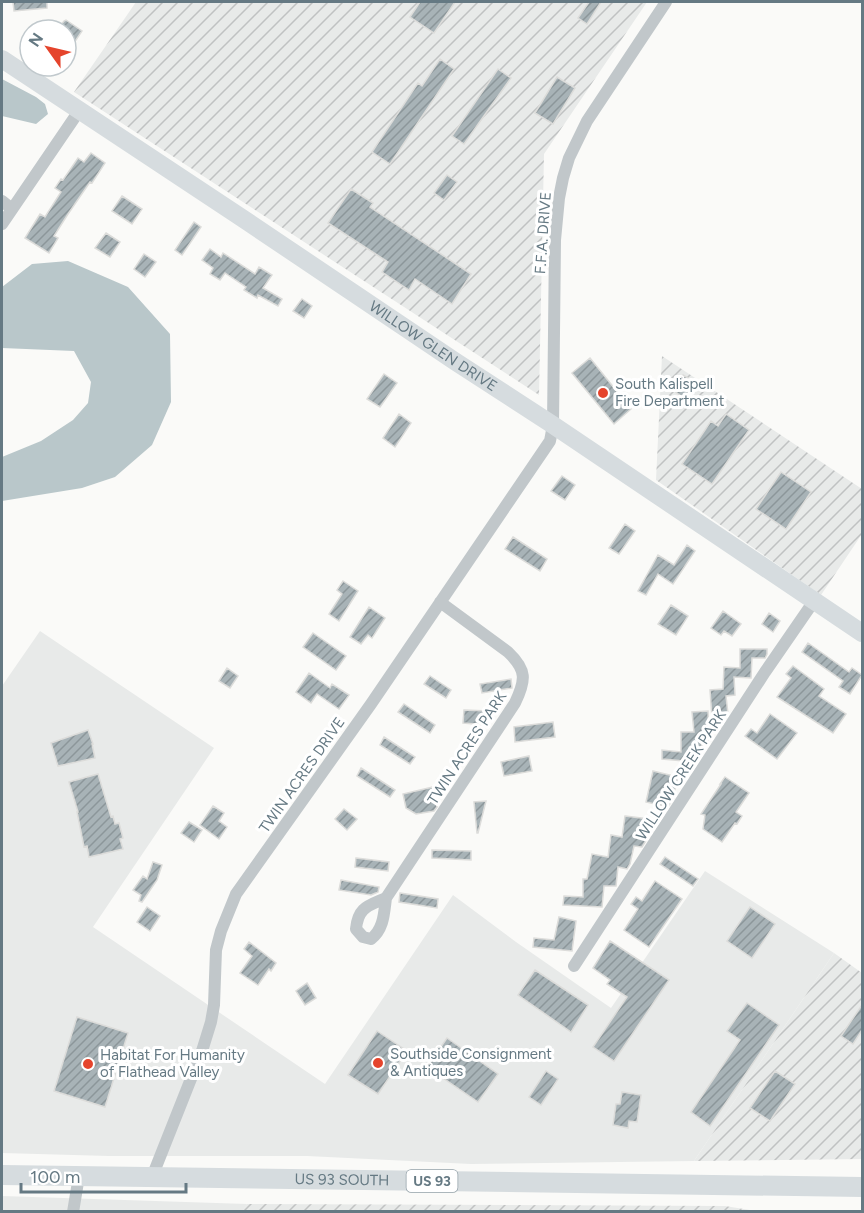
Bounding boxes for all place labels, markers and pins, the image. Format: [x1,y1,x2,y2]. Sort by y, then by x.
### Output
place label: South Kalispell Fire Department [615,375,725,410]
marker: South Kalispell Fire Department [596,386,610,400]
place label: Southside Consignment & Antiques [390,1045,552,1080]
place label: Habitat For Humanity of Flathead Valley [100,1046,245,1081]
marker: Southside Consignment & Antiques [371,1056,385,1070]
marker: Habitat For Humanity of Flathead Valley [81,1057,95,1071]

